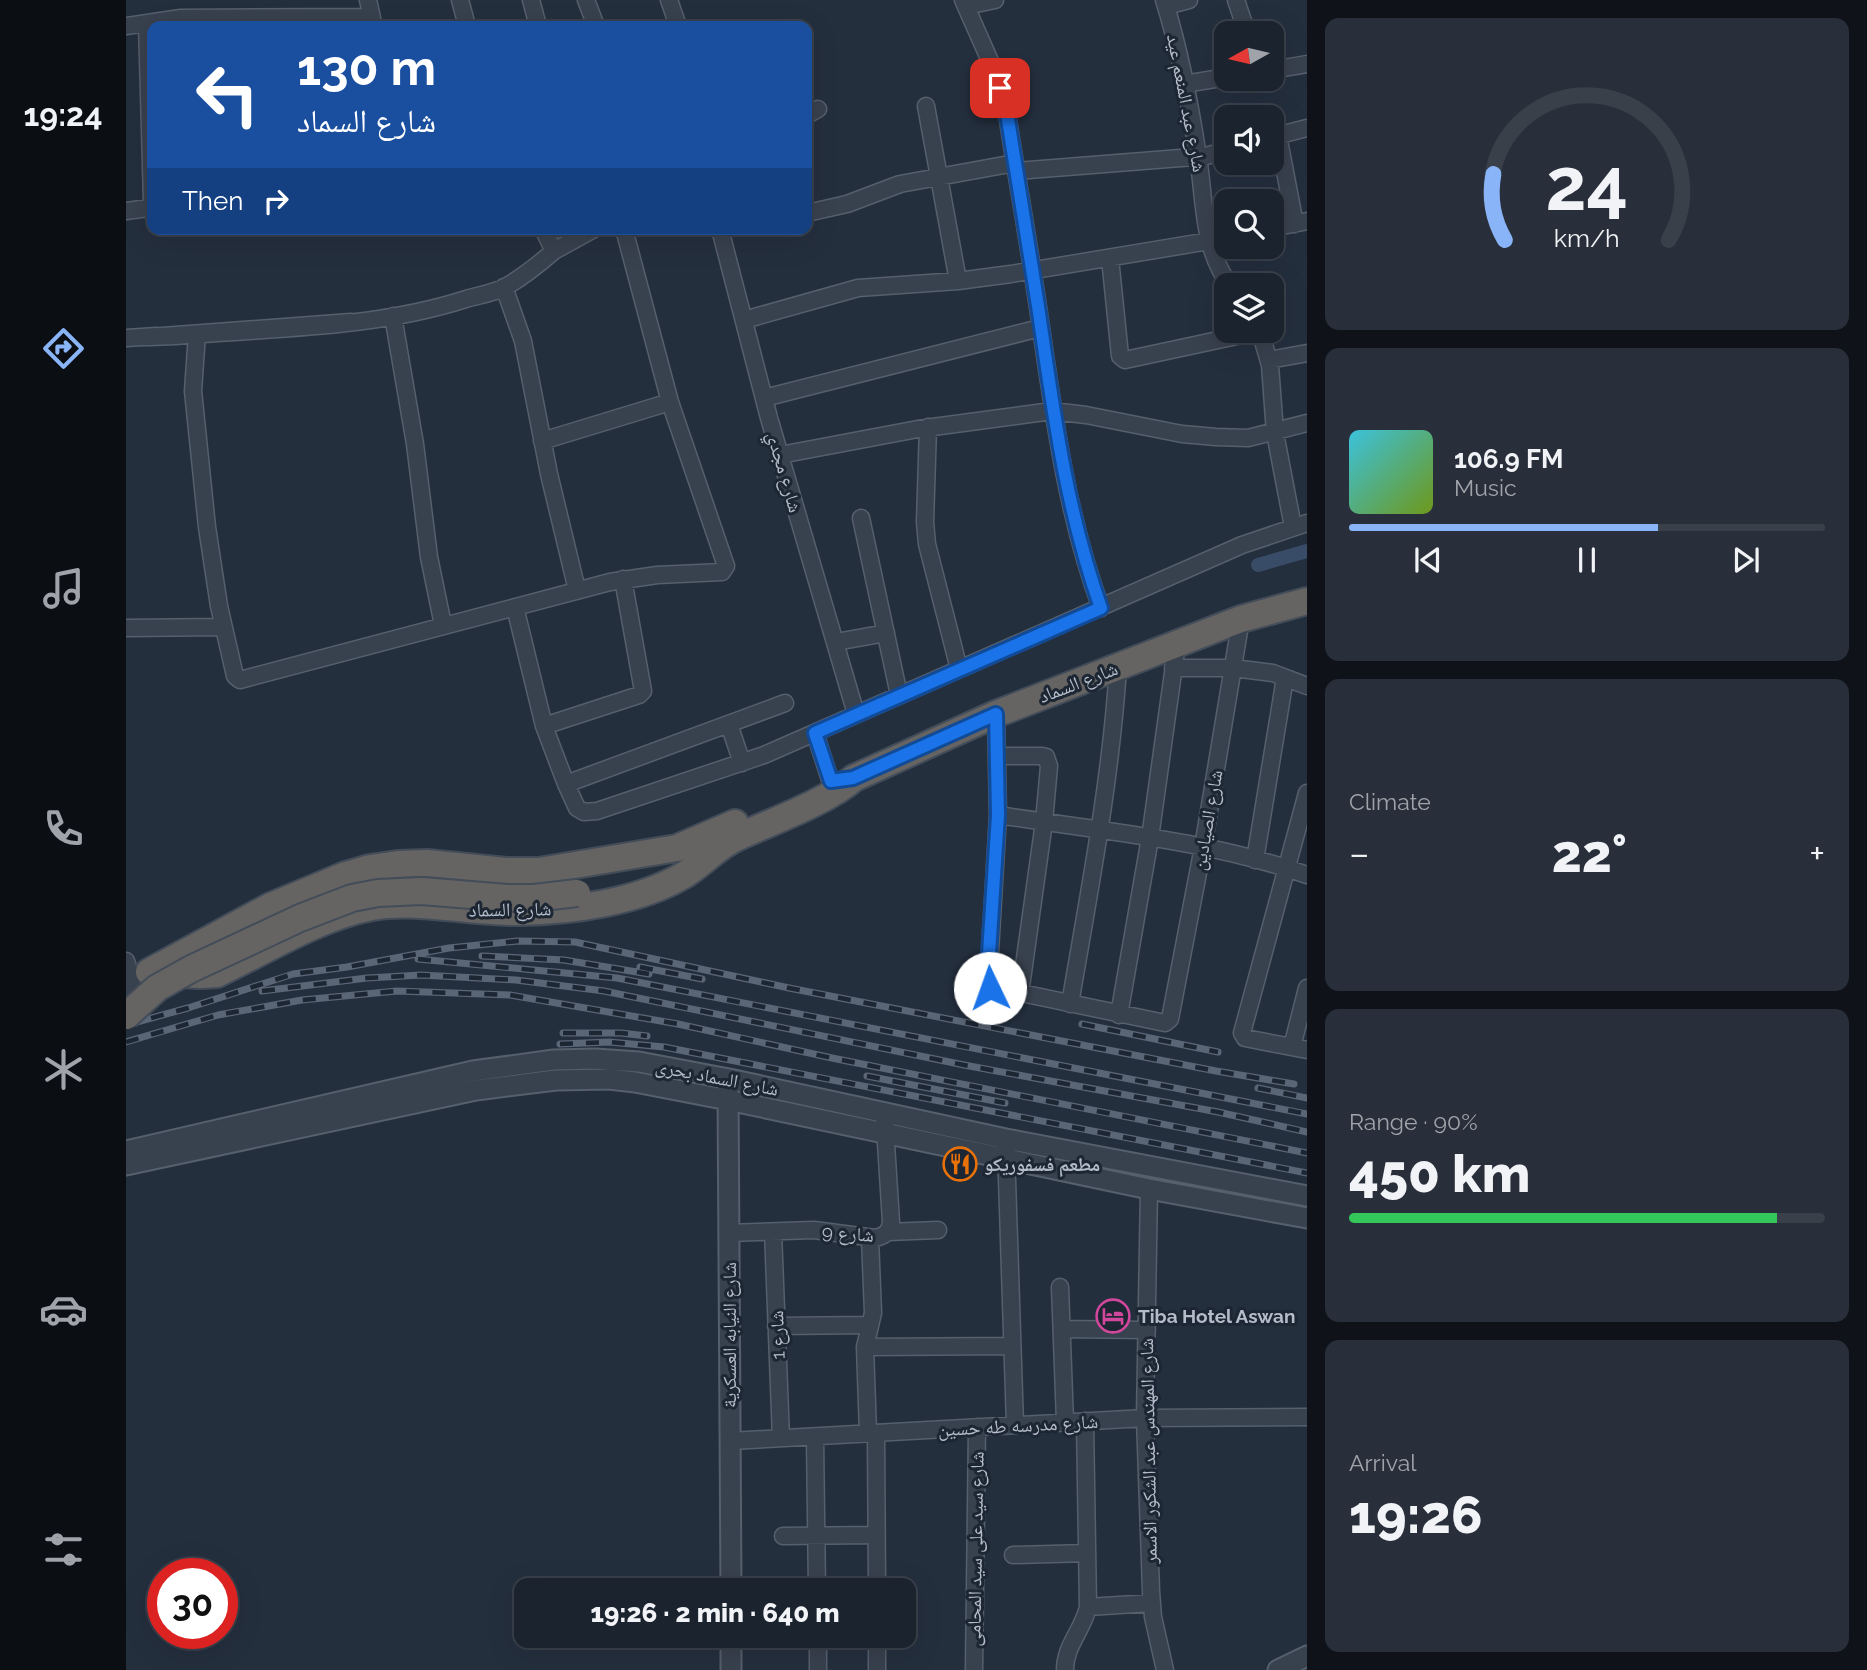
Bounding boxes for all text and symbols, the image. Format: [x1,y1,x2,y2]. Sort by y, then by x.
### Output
north arrow [1214,21,1284,91]
map controls [1214,21,1284,343]
street label: شارع عبد المنعم عيد [1161,32,1211,174]
text: 130 m [297,39,436,96]
icon: left [182,49,273,140]
pin [970,58,1030,118]
icon: arrive [981,69,1019,107]
text: 19:24 [24,96,102,133]
text: شارع السماد [297,102,436,139]
button: sound [1214,105,1284,175]
text: 24 [1546,143,1628,228]
icon: right [257,182,295,220]
text: Then [182,186,243,216]
button: search [1214,189,1284,259]
text: km/h [1554,223,1620,253]
button: layers [1214,273,1284,343]
icon: directions [39,324,88,373]
street label: شارع مجدي [758,429,807,516]
text: 106.9 FM [1454,444,1563,474]
text: Music [1454,474,1517,501]
icon: previous [1409,541,1447,579]
icon: pause [1568,541,1606,579]
icon: next [1727,541,1765,579]
icon: music [39,564,88,613]
street label: شارع السماد [1035,657,1121,708]
street label: شارع الصيادين [1187,768,1228,872]
text: Climate [1349,788,1431,815]
icon: phone [39,804,88,853]
text: 22° [1552,823,1627,884]
text: − [1349,831,1369,876]
text: + [1809,831,1825,876]
street label: شارع السماد [468,897,552,922]
position arrow [953,951,1027,1025]
icon: climate [39,1045,88,1094]
street label: شارع السماد بحرى [653,1054,780,1101]
text: Range · 90% [1349,1108,1478,1135]
text: 450 km [1349,1143,1530,1204]
restaurant icon: مطعم فسفوريكو [941,1145,979,1183]
place label: مطعم فسفوريكو [984,1153,1100,1177]
street label: شارع 9 [821,1220,875,1247]
street label: شارع النيابه العسكرية [718,1262,741,1408]
icon: car [39,1285,88,1334]
hotel icon: Tiba Hotel Aswan [1094,1297,1132,1335]
place label: Tiba Hotel Aswan [1138,1305,1295,1327]
street label: شارع 1 [765,1310,790,1360]
street label: شارع المهندس عبد الشكور الاسمر [1135,1338,1162,1565]
street label: شارع مدرسه طه حسين [937,1410,1099,1441]
text: Arrival [1349,1449,1416,1476]
street label: شارع سيد على سيد المحامى [962,1451,989,1647]
text: 19:26 [1349,1484,1483,1545]
icon: filters [39,1525,88,1574]
speed limit sign: 30 [147,1558,238,1649]
text: 19:26 · 2 min · 640 m [590,1598,840,1628]

